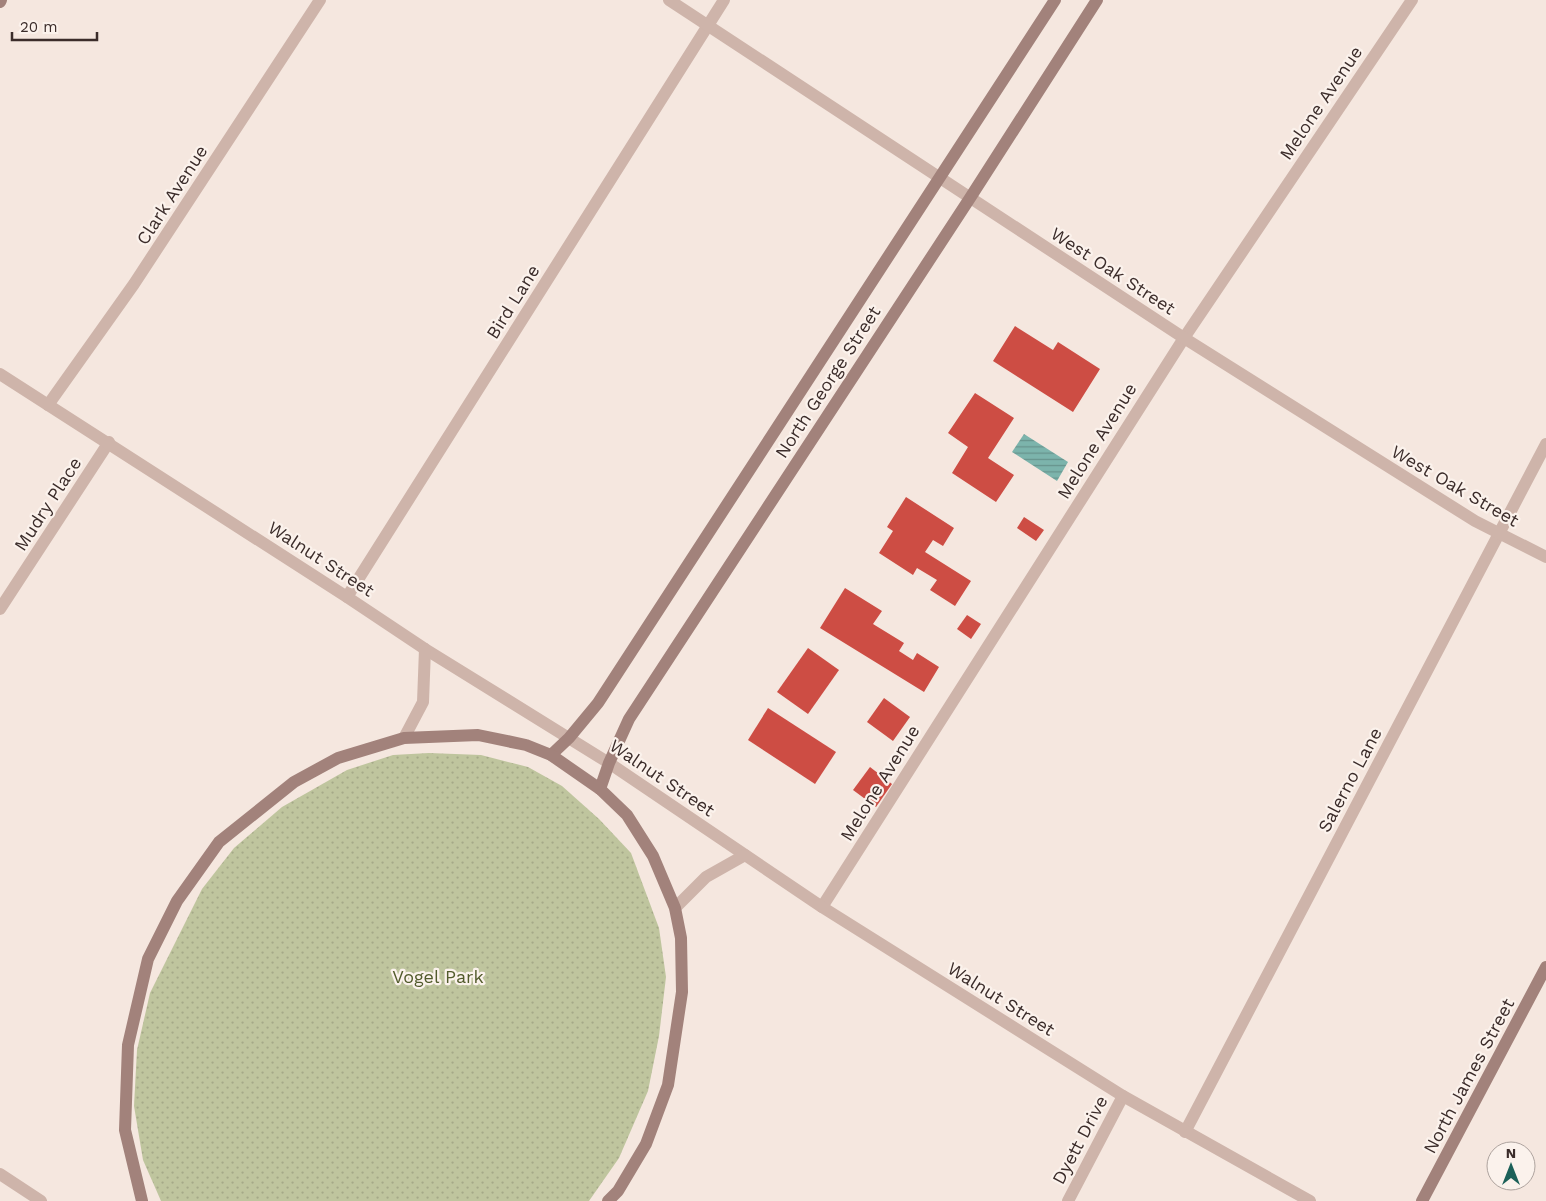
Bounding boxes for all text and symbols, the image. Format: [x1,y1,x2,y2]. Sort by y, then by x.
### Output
scale bar [12,10,98,42]
text: 20 m [20,18,58,36]
street label: Melone Avenue [1275,42,1366,164]
street label: Clark Avenue [132,141,212,248]
street label: West Oak Street [1047,223,1180,319]
street label: Bird Lane [482,261,544,343]
street label: North George Street [771,301,885,462]
street label: Melone Avenue [1053,379,1141,503]
street label: West Oak Street [1388,440,1523,531]
street label: Mudry Place [10,453,86,554]
street label: Walnut Street [264,516,379,601]
street label: Melone Avenue [836,721,924,845]
street label: Salerno Lane [1313,724,1386,836]
street label: Walnut Street [606,735,719,821]
street label: Walnut Street [944,957,1059,1040]
park label: Vogel Park [392,966,484,987]
street label: North James Street [1419,995,1519,1157]
street label: Dyett Drive [1047,1092,1112,1188]
north arrow [1486,1141,1536,1191]

